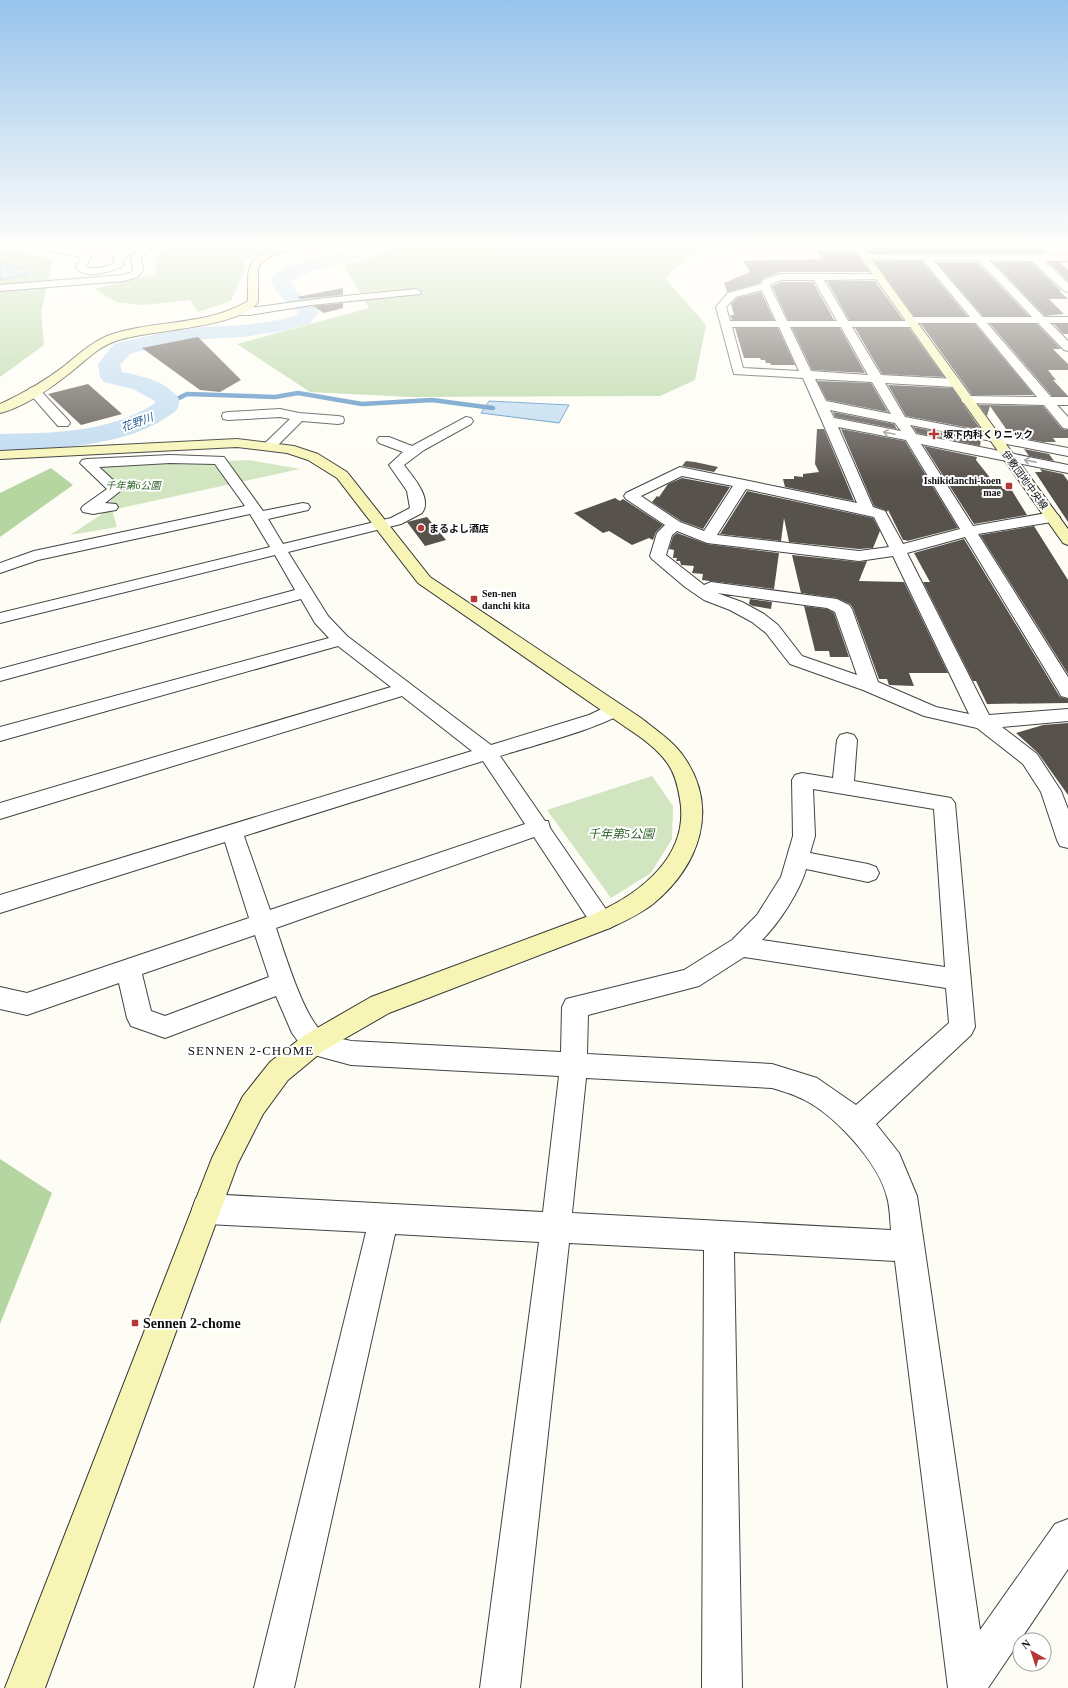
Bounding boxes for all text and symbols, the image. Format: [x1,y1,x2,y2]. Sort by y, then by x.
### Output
water label: 花野川 [119,410,155,433]
marker: 坂下内科くりニック [928,428,940,440]
one-way arrow [882,429,895,437]
place label: 坂下内科くりニック [943,429,1033,440]
street label: 伊敷団地中央線 [1000,448,1050,512]
one-way arrow [1024,457,1037,465]
place label: Ishikidanchi-koen mae [924,475,1002,498]
park label: 千年第6公園 [106,480,162,491]
marker: Ishikidanchi-koen mae [1004,481,1014,491]
marker: まるよし酒店 [416,523,426,533]
place label: まるよし酒店 [429,523,489,534]
place label: Sen-nen danchi kita [482,588,530,611]
marker: Sen-nen danchi kita [469,594,479,604]
park label: 千年第5公園 [588,827,656,841]
district label: SENNEN 2-CHOME [188,1043,314,1058]
place label: Sennen 2-chome [143,1316,241,1331]
marker: Sennen 2-chome [130,1318,140,1328]
north arrow [1012,1632,1052,1672]
text: N [1019,1637,1033,1651]

